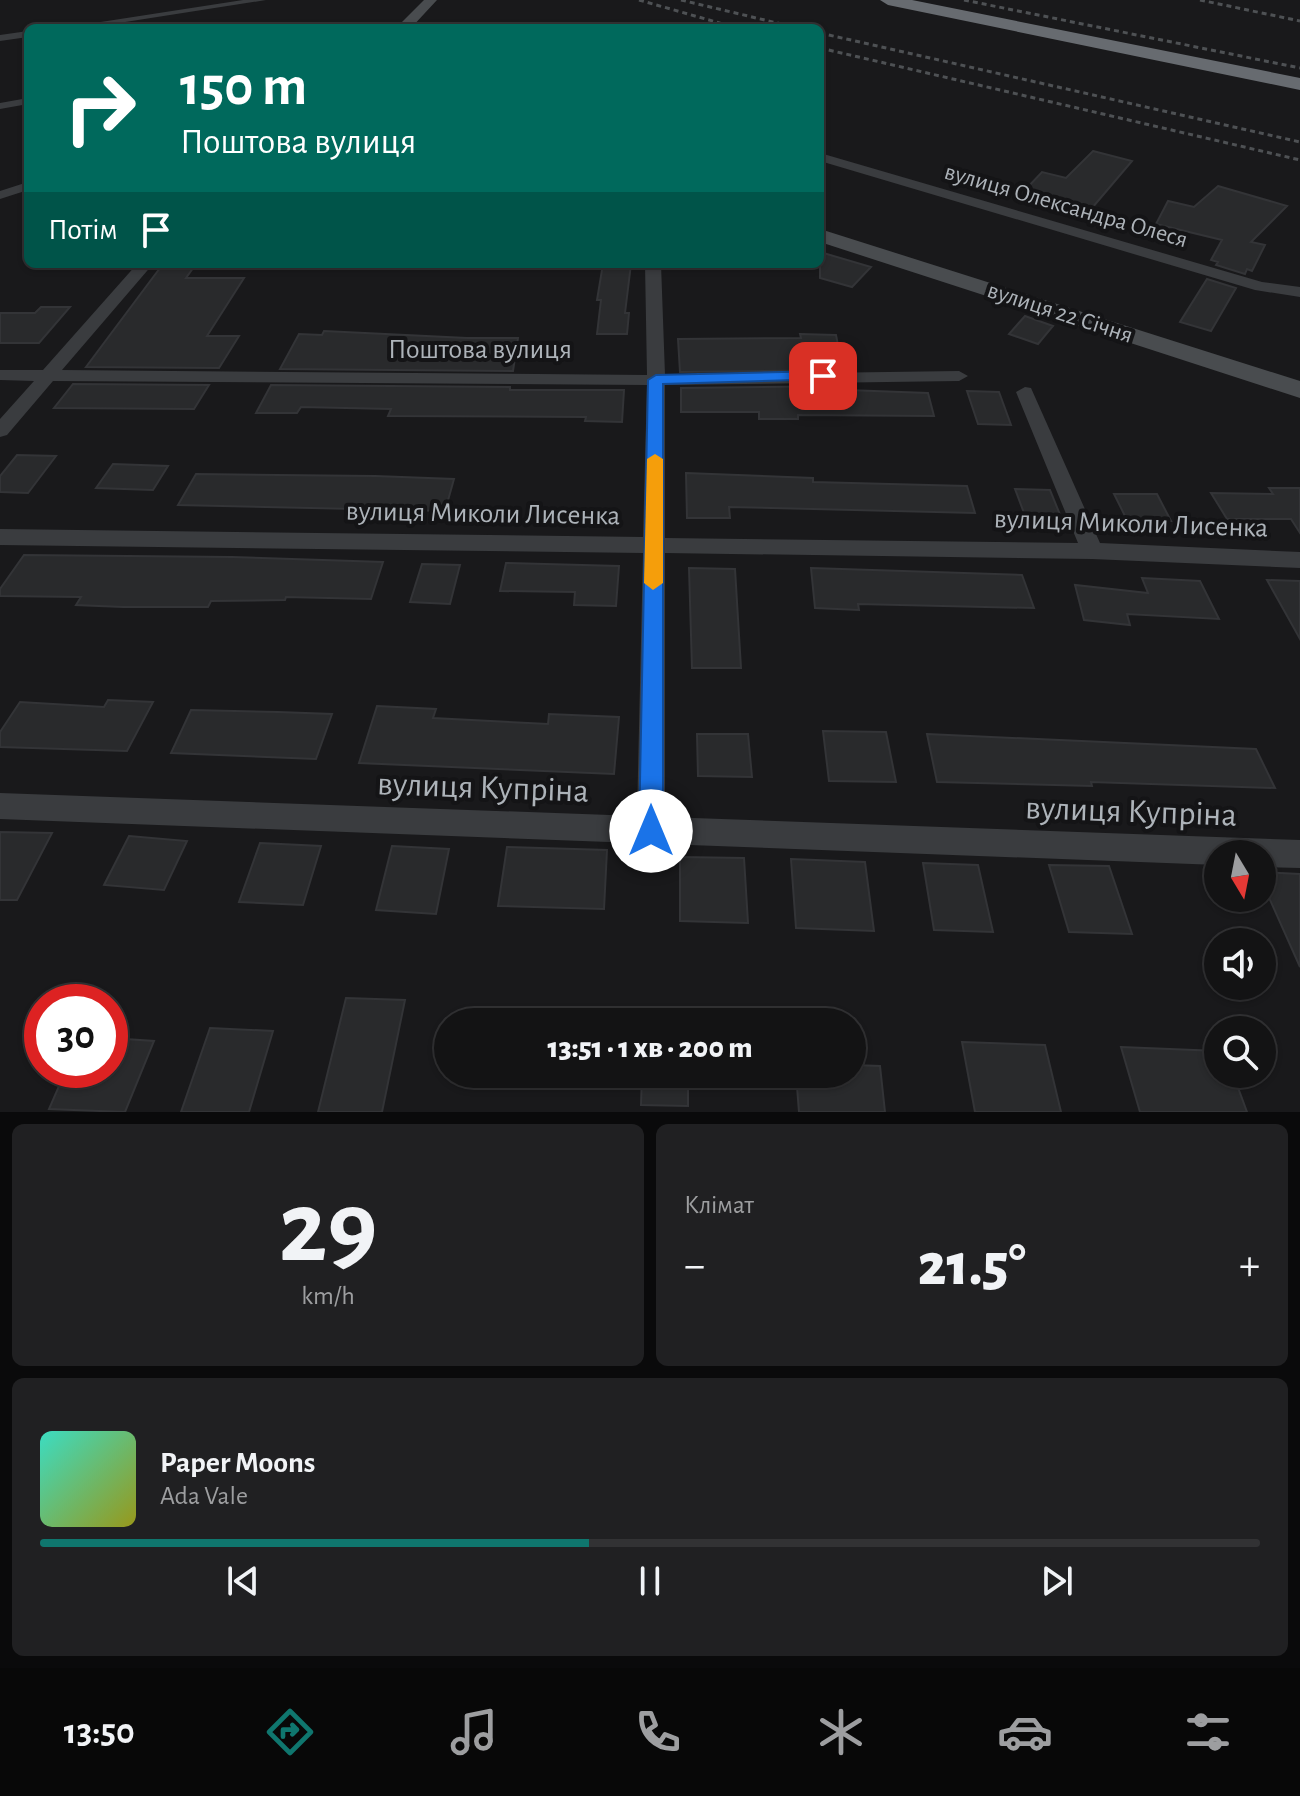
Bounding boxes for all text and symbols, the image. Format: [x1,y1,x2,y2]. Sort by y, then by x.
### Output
icon: right [48,56,152,160]
text: 150 m [180,59,307,115]
text: Поштова вулиця [180,124,416,160]
street label: вулиця Олександра Олеся [942,160,1190,252]
icon: arrive [134,208,178,252]
text: Потім [48,215,118,245]
street label: вулиця 22 Січня [984,278,1136,348]
street label: Поштова вулиця [388,336,572,364]
pin [789,342,857,410]
icon: arrive [801,354,845,398]
street label: вулиця Миколи Лисенка [346,498,621,530]
street label: вулиця Миколи Лисенка [993,505,1269,543]
street label: вулиця Купріна [376,767,590,809]
position arrow [609,789,693,873]
street label: вулиця Купріна [1024,791,1238,833]
north arrow [1204,840,1276,912]
map controls [1204,840,1276,1088]
button: sound [1204,928,1276,1000]
speed limit sign: 30 [24,984,128,1088]
button: search [1204,1016,1276,1088]
text: 13:51 · 1 хв · 200 m [547,1033,753,1063]
text: 29 [278,1177,378,1281]
text: Клімат [684,1192,754,1218]
text: 21.5° [918,1236,1026,1296]
text: − [684,1244,705,1288]
text: + [1239,1244,1260,1288]
text: km/h [301,1283,355,1309]
text: Paper Moons [160,1448,315,1478]
text: Ada Vale [160,1483,248,1509]
icon: previous [221,1559,265,1603]
icon: pause [628,1559,672,1603]
icon: next [1035,1559,1079,1603]
icon: directions [262,1704,318,1760]
icon: music [446,1704,502,1760]
icon: phone [630,1704,686,1760]
icon: climate [813,1704,869,1760]
icon: car [997,1704,1053,1760]
icon: filters [1180,1704,1236,1760]
text: 13:50 [64,1714,135,1750]

